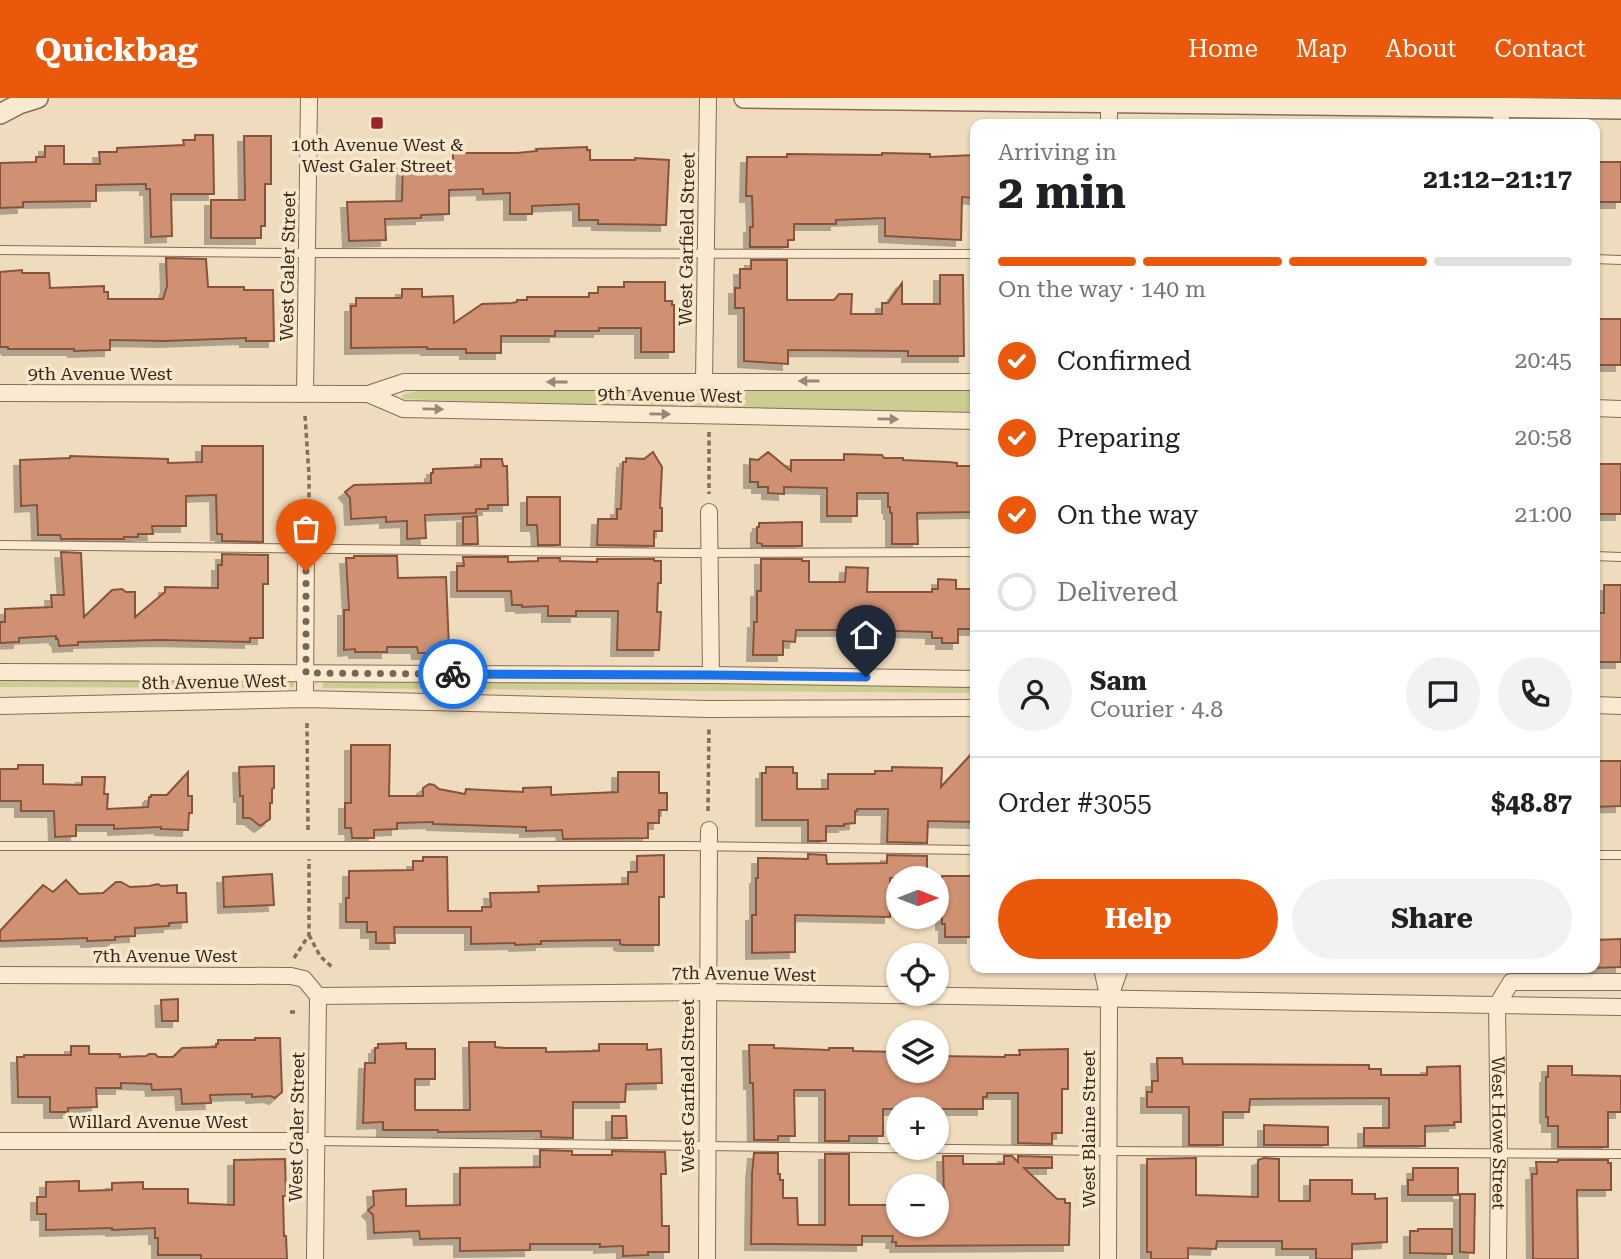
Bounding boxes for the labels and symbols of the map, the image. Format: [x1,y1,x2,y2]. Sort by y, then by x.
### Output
marker: 10th Avenue West & West Galer Street [369,115,385,131]
place label: 10th Avenue West & West Galer Street [291,134,463,176]
street label: West Garfield Street [674,152,699,326]
street label: West Galer Street [276,190,299,341]
street label: 9th Avenue West [28,363,173,384]
one-way arrow [797,375,819,387]
one-way arrow [545,376,567,388]
street label: 9th Avenue West [597,383,743,406]
one-way arrow [422,404,444,415]
one-way arrow [650,409,672,420]
one-way arrow [877,413,899,425]
pin [276,499,336,571]
pin [836,605,896,677]
courier [418,639,488,709]
street label: 8th Avenue West [141,670,287,693]
north arrow [886,866,948,929]
street label: 7th Avenue West [93,945,238,966]
street label: 7th Avenue West [671,962,817,985]
street label: West Garfield Street [677,999,698,1173]
street label: West Blaine Street [1078,1050,1099,1208]
street label: West Galer Street [285,1051,308,1202]
street label: West Howe Street [1488,1056,1510,1210]
street label: Willard Avenue West [68,1111,248,1132]

